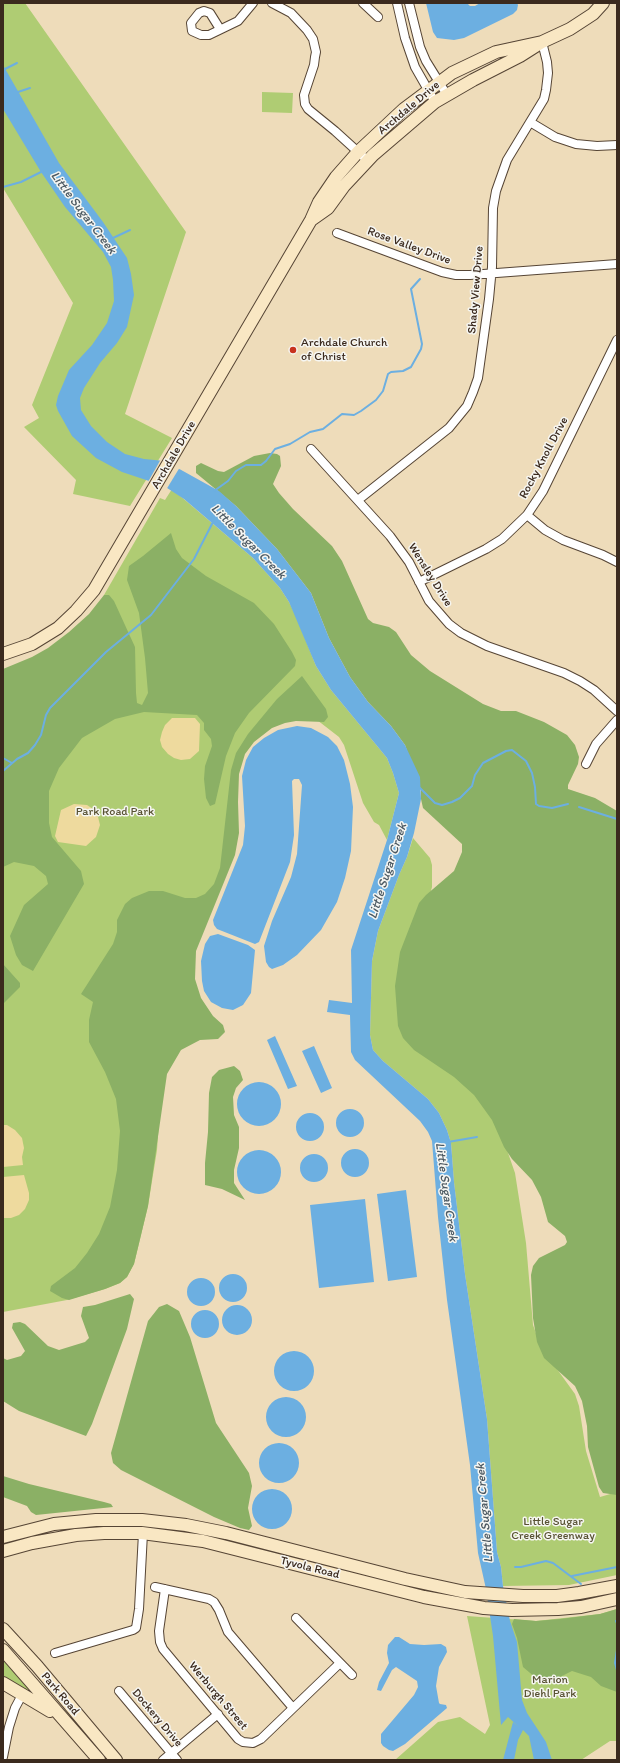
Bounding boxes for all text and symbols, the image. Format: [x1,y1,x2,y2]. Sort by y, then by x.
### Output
street label: Archdale Drive [375,78,443,138]
water label: Little Sugar Creek [47,168,119,258]
street label: Rose Valley Drive [365,224,453,268]
street label: Shady View Drive [465,246,487,334]
place label: Archdale Church of Christ [301,336,387,364]
marker: Archdale Church of Christ [288,345,298,355]
street label: Rocky Knoll Drive [516,415,572,501]
street label: Archdale Drive [149,418,199,492]
water label: Little Sugar Creek [207,501,289,583]
street label: Wensley Drive [405,541,455,609]
park label: Park Road Park [76,805,154,819]
water label: Little Sugar Creek [365,821,411,921]
water label: Little Sugar Creek [431,1142,461,1242]
water label: Little Sugar Creek [473,1463,497,1563]
park label: Little Sugar Creek Greenway [511,1515,595,1543]
street label: Tyvola Road [279,1554,341,1582]
street label: Werburgh Street [185,1659,251,1733]
street label: Park Road [38,1669,82,1719]
park label: Marion Diehl Park [524,1673,576,1701]
street label: Dockery Drive [128,1686,186,1750]

